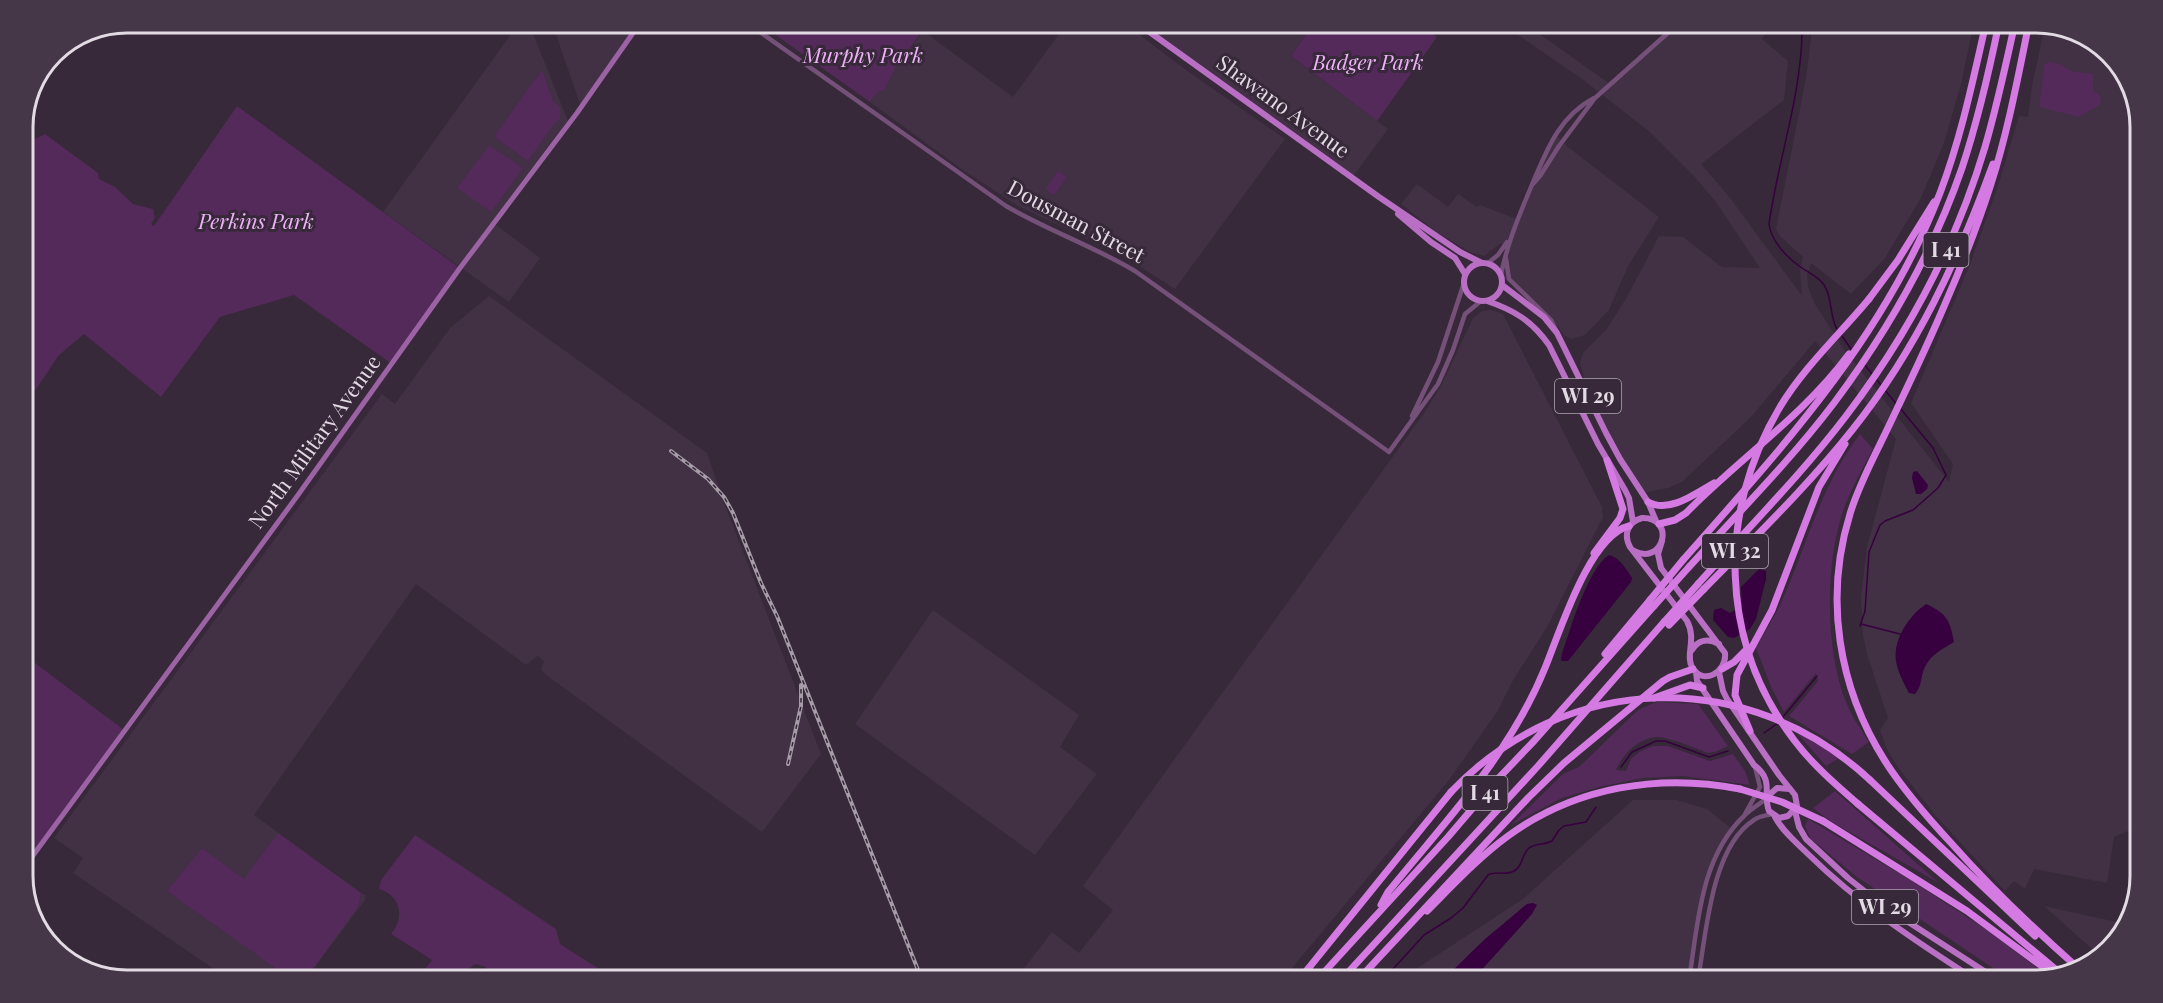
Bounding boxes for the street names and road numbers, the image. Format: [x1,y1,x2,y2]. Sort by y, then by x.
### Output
street label: Shawano Avenue [1212,48,1356,163]
street label: Dousman Street [1003,172,1151,268]
road number: I 41 [1924,233,1968,267]
street label: North Military Avenue [241,348,386,533]
road number: WI 29 [1555,379,1621,413]
road number: WI 32 [1702,534,1768,568]
road number: I 41 [1462,776,1508,810]
road number: WI 29 [1852,890,1918,924]

